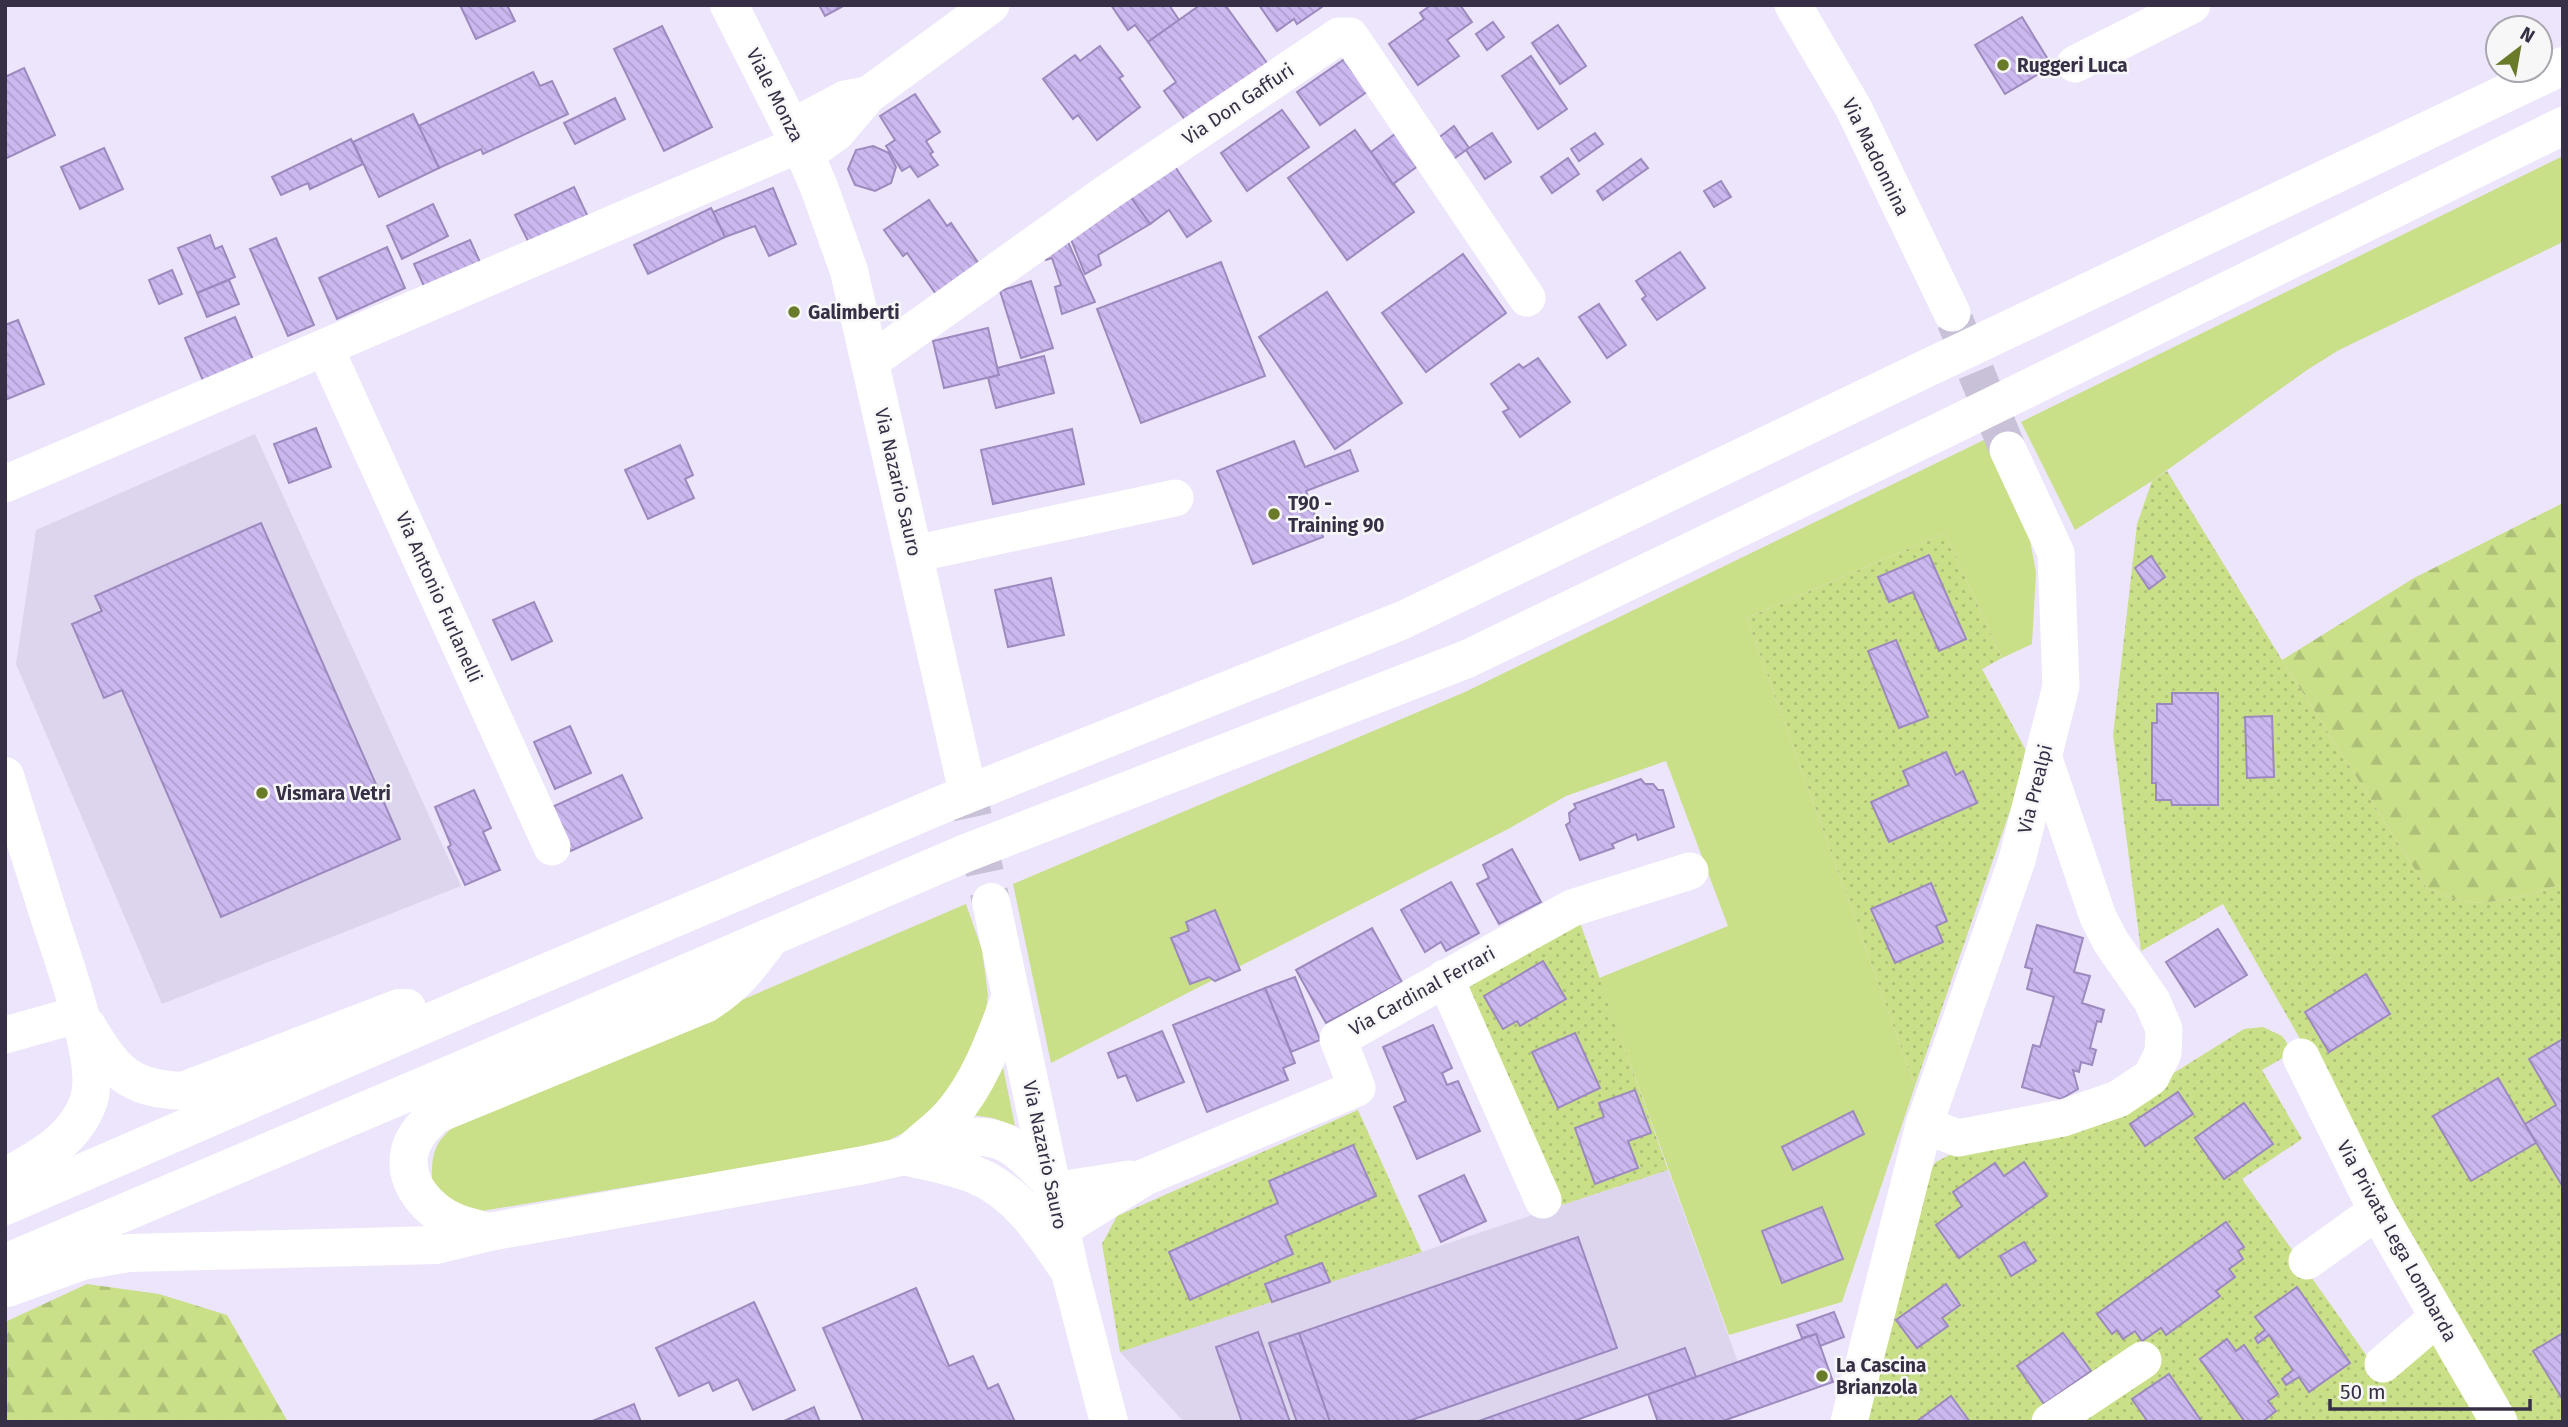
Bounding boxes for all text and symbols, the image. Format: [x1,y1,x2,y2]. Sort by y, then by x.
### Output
north arrow [2484,14,2554,84]
text: N [2516,22,2539,48]
street label: Viale Monza [742,44,808,146]
place label: Ruggeri Luca [2017,54,2128,77]
marker: Ruggeri Luca [1995,57,2011,73]
street label: Via Don Gaffuri [1178,58,1298,150]
street label: Via Madonnina [1838,94,1914,220]
place label: Galimberti [808,301,900,324]
marker: Galimberti [786,304,802,320]
street label: Via Nazario Sauro [870,406,926,558]
place label: T90 - Training 90 [1288,492,1384,537]
marker: T90 - Training 90 [1266,506,1282,522]
street label: Via Antonio Furlanelli [391,508,487,686]
street label: Via Prealpi [2013,742,2057,836]
place label: Vismara Vetri [275,782,391,805]
marker: Vismara Vetri [254,785,270,801]
street label: Via Cardinal Ferrari [1345,941,1499,1041]
street label: Via Nazario Sauro [1018,1079,1072,1231]
street label: Via Privata Lega Lombarda [2332,1136,2462,1346]
place label: La Cascina Brianzola [1836,1354,1926,1399]
marker: La Cascina Brianzola [1814,1368,1830,1384]
scale bar [2330,1368,2530,1412]
text: 50 m [2340,1379,2386,1405]

